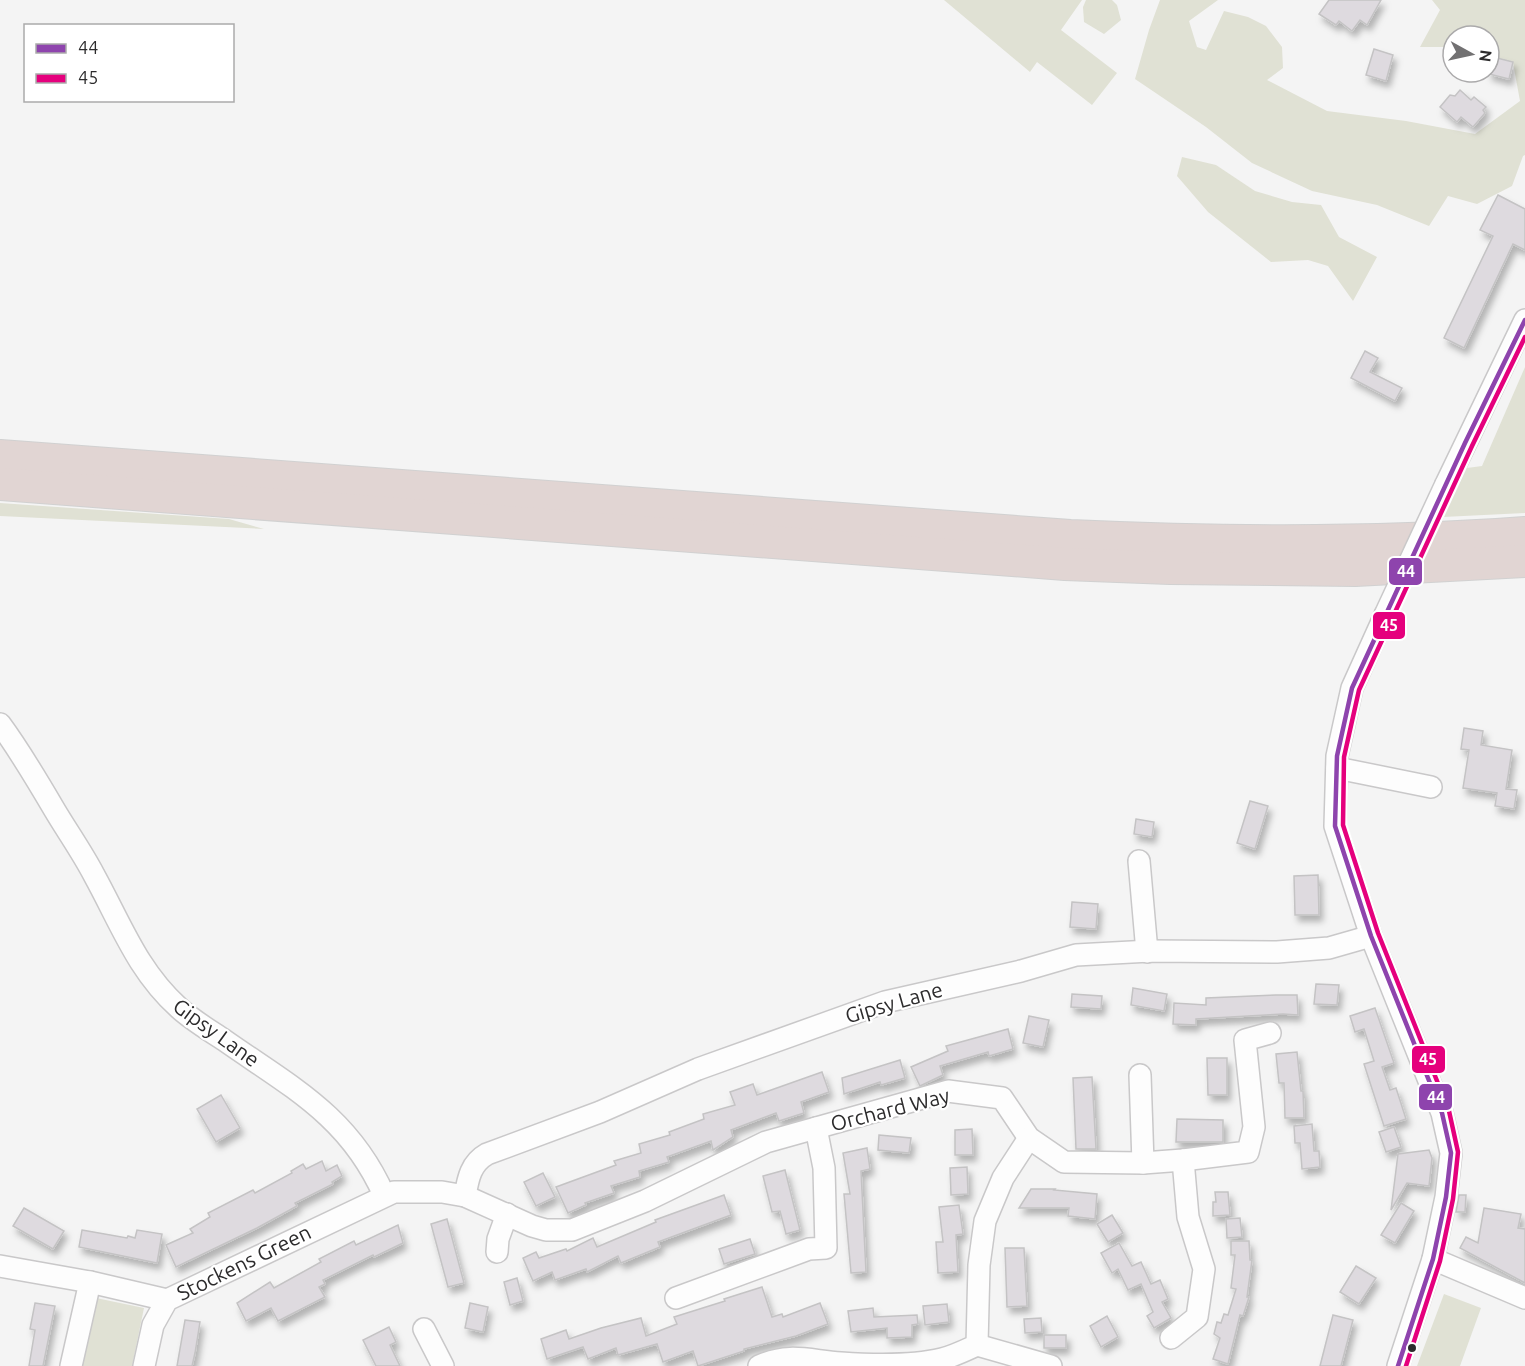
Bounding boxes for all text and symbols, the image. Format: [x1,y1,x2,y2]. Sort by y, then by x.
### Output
legend [24,24,234,102]
north arrow [1441,24,1501,84]
text: 44 [78,37,98,57]
text: N [1476,49,1496,63]
text: 45 [78,67,98,87]
line badge: 44 [1388,557,1423,586]
text: 44 [1397,562,1415,580]
line badge: 45 [1372,611,1406,640]
text: 45 [1380,616,1398,634]
street label: Gipsy Lane [842,977,945,1027]
street label: Gipsy Lane [169,993,264,1071]
line badge: 45 [1411,1045,1446,1074]
text: 45 [1419,1050,1437,1068]
street label: Orchard Way [828,1083,952,1135]
line badge: 44 [1418,1083,1453,1111]
text: 44 [1427,1088,1445,1106]
street label: Stockens Green [173,1219,314,1305]
unlabelled marker [1406,1342,1418,1354]

